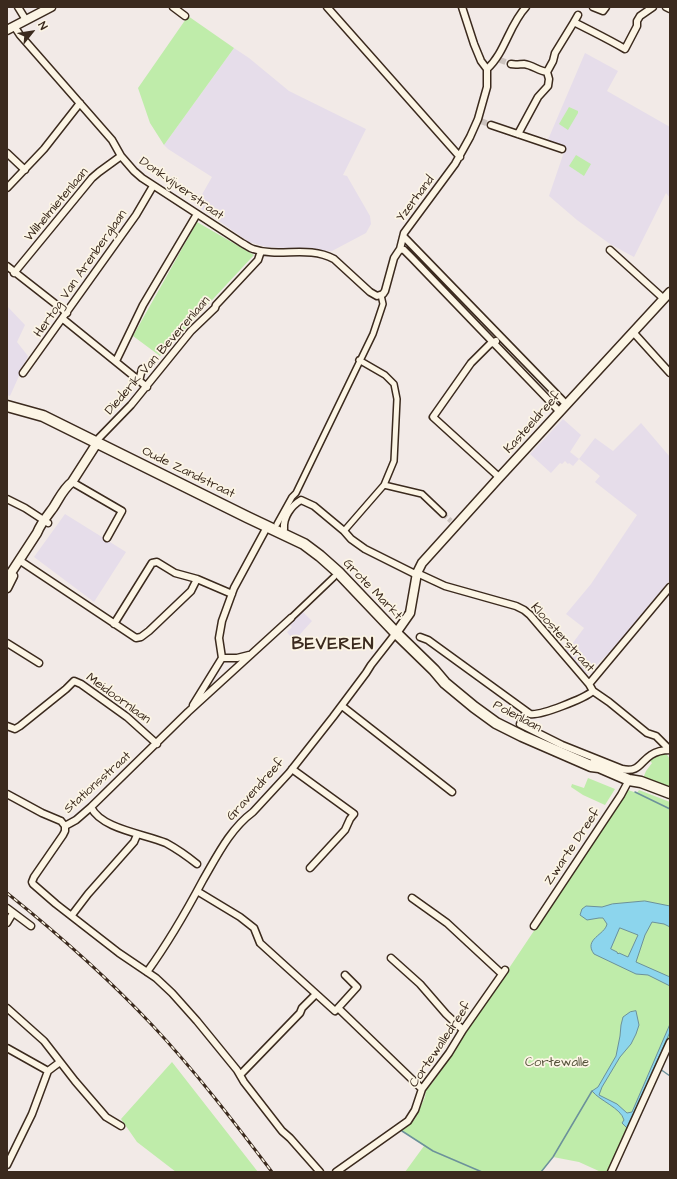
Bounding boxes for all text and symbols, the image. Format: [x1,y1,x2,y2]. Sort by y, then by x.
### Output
north arrow [12,12,52,52]
text: N [35,19,51,32]
street label: Donkvijverstraat [136,154,226,224]
street label: Wilhelmietenlaan [22,165,92,245]
street label: Yzerhand [394,173,438,225]
street label: Hertog Van Arenberglaan [31,207,131,341]
street label: Diederik Van Beverenlaan [102,293,214,419]
street label: Kasteeldreef [501,389,565,457]
street label: Oude Zandstraat [139,444,237,502]
street label: Grote Markt [339,556,405,624]
street label: Kloosterstraat [527,600,597,676]
district label: BEVEREN [292,635,374,655]
street label: Meidoornlaan [82,670,154,728]
street label: Polenlaan [490,698,544,736]
street label: Stationsstraat [61,749,135,817]
street label: Gravendreef [224,756,288,824]
street label: Zwarte Dreef [542,806,604,888]
street label: Cortewalledreef [407,999,475,1091]
park label: Cortewalle [525,1055,589,1071]

